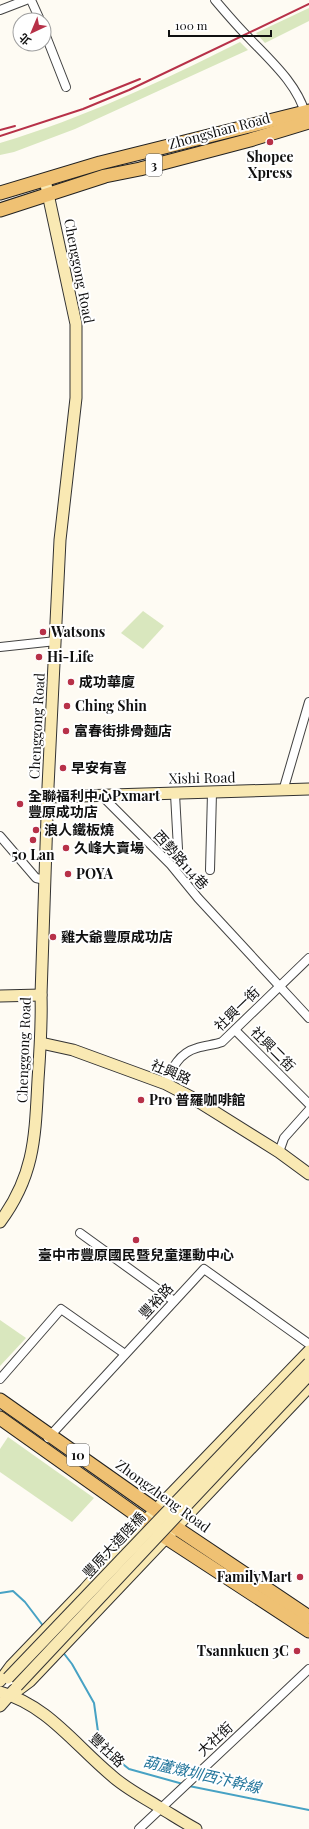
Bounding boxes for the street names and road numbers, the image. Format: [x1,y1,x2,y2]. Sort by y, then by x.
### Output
street label: Zhongshan Road [166,108,272,153]
road number: 3 [146,154,162,176]
street label: Chenggong Road [60,217,99,325]
street label: Chenggong Road [24,672,49,780]
street label: Xishi Road [168,767,236,788]
street label: 西勢路114巷 [150,826,213,893]
street label: 社興一街 [210,982,263,1035]
street label: Chenggong Road [12,996,35,1104]
street label: 社興二街 [247,1022,300,1075]
street label: 社興路 [148,1055,194,1088]
street label: 豐裕路 [134,1279,177,1322]
road number: 10 [67,1444,89,1466]
street label: Zhongzheng Road [112,1455,214,1536]
street label: 豐原大道陸橋 [78,1507,149,1582]
street label: 大社街 [193,1717,236,1760]
street label: 豐社路 [86,1728,129,1771]

